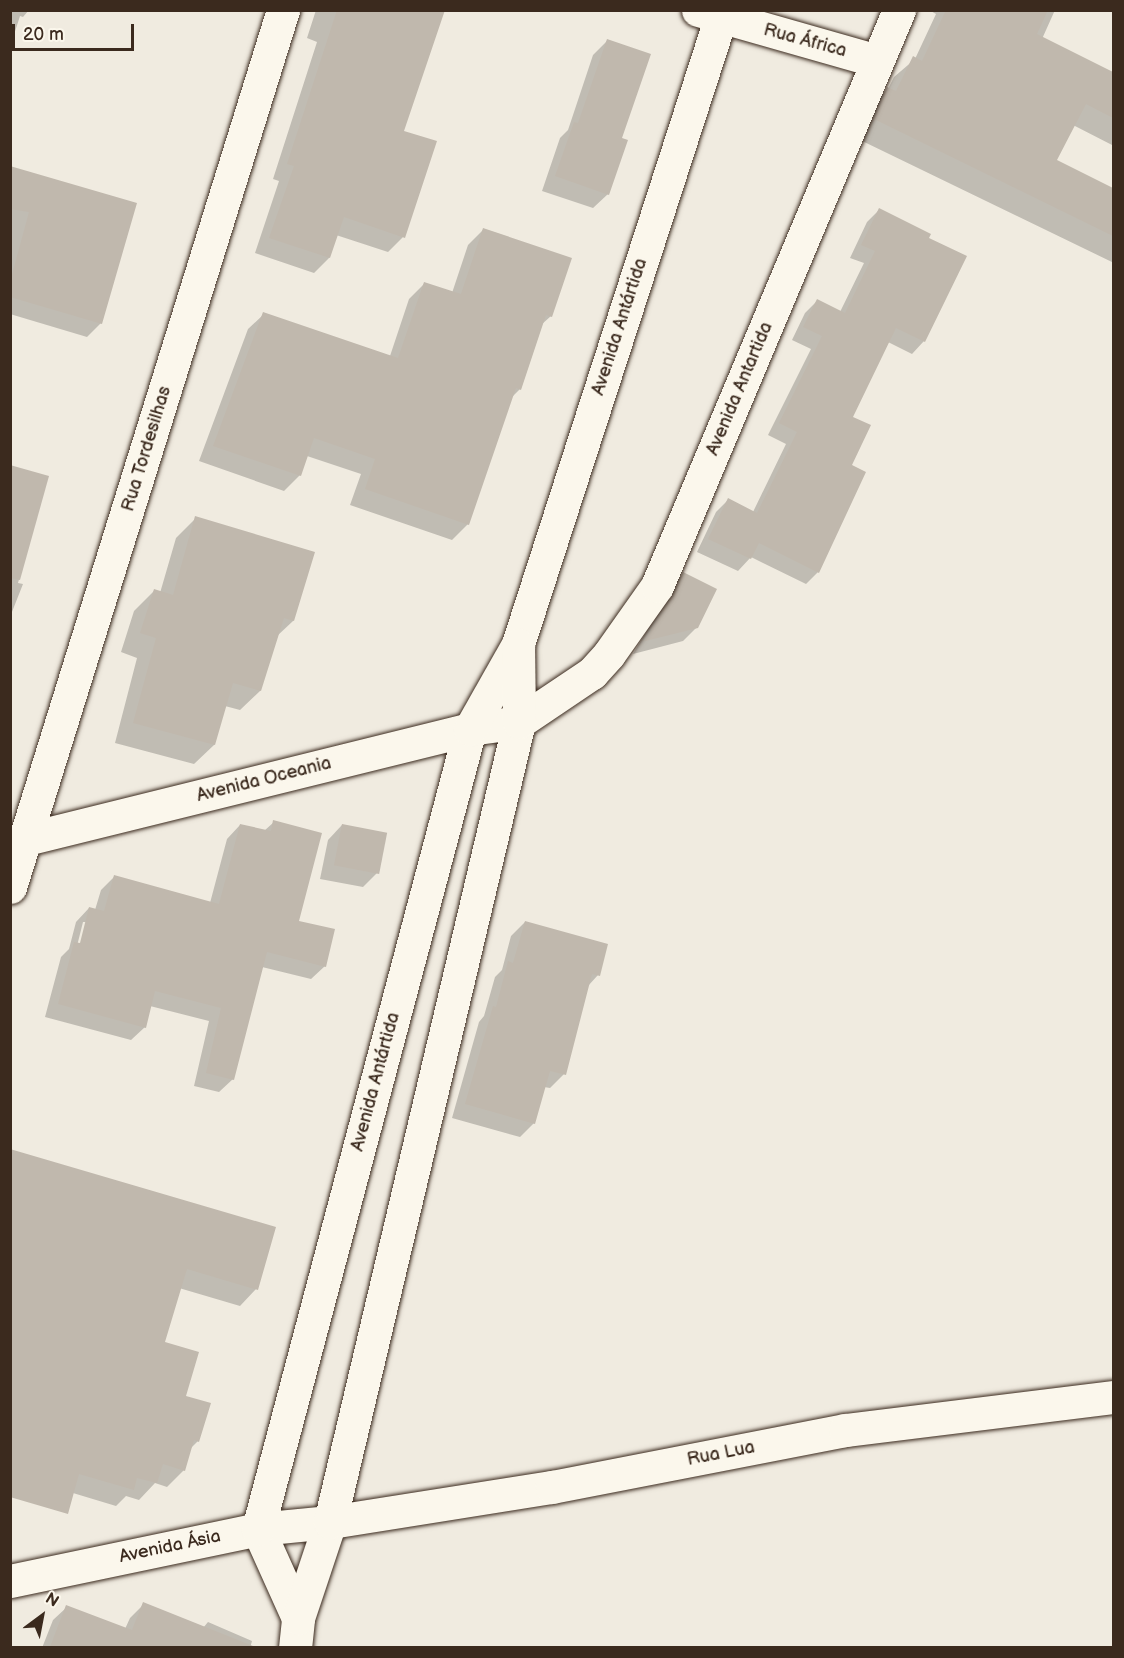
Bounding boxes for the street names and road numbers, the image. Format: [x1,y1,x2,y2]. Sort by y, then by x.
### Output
street label: Rua África [761,20,849,62]
street label: Avenida Antártida [588,256,652,398]
street label: Avenida Antartida [702,319,778,459]
street label: Rua Tordesilhas [118,384,176,514]
street label: Avenida Oceania [195,753,333,807]
street label: Avenida Antártida [347,1010,405,1154]
street label: Rua Lua [685,1437,757,1471]
street label: Avenida Ásia [117,1526,223,1568]

